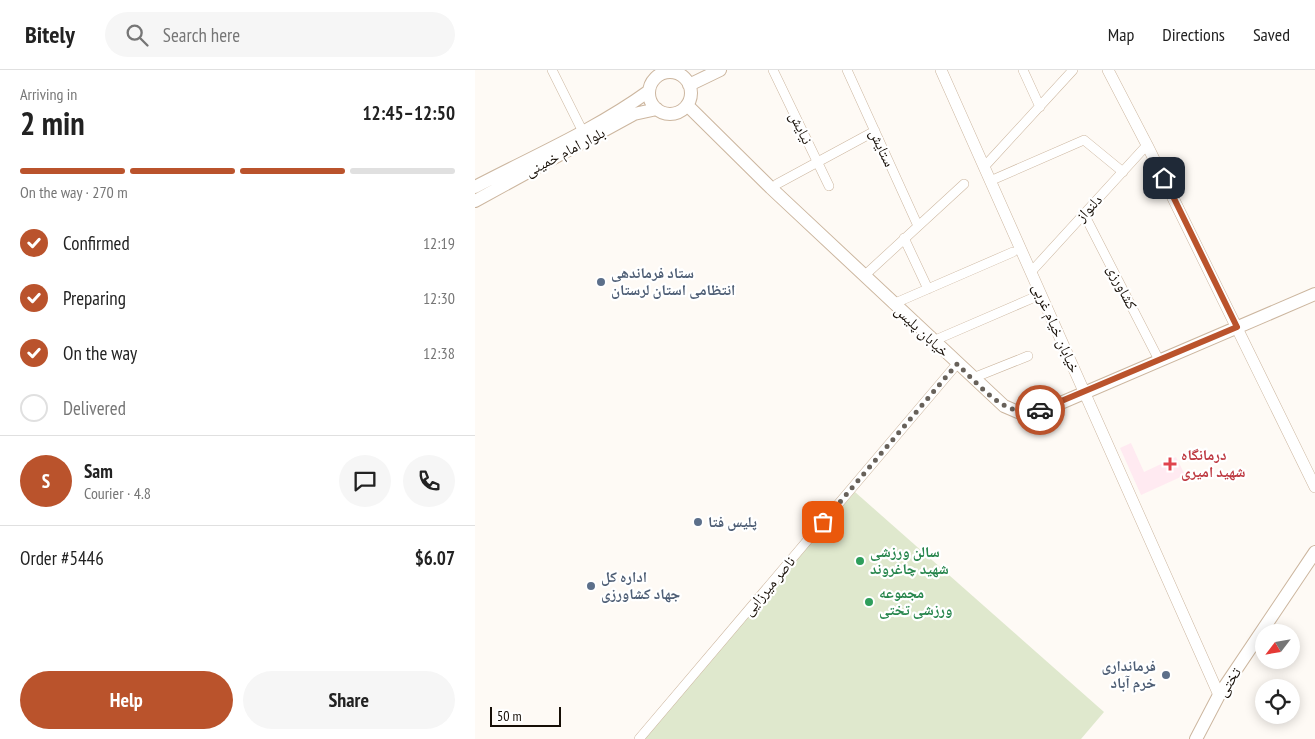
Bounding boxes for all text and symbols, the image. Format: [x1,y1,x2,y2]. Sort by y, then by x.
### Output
search box [105,12,455,57]
text: Bitely [25,19,75,50]
icon: search [123,21,151,49]
text: Search here [163,23,240,47]
text: Map [1108,23,1134,46]
text: Directions [1162,23,1225,46]
text: Saved [1253,23,1290,46]
text: Arriving in [20,84,77,104]
text: 12:45–12:50 [362,101,455,125]
text: 2 min [20,102,85,144]
street label: نیایش [785,108,817,148]
street label: بلوار امام خمینی [521,123,609,181]
street label: ستایش [865,126,899,170]
pin [1143,157,1185,199]
icon: home [1150,164,1178,192]
text: On the way · 270 m [20,182,128,202]
street label: دلنواز [1071,190,1106,226]
icon: check [20,229,48,257]
text: Confirmed [63,231,130,255]
text: 12:19 [423,233,455,253]
street label: کشاورزی [1102,261,1142,313]
place label: ستاد فرماندهی انتظامی استان لرستان [611,263,735,299]
marker: ستاد فرماندهی انتظامی استان لرستان [595,276,607,288]
street label: خیابان خیام غربی [1027,280,1085,376]
icon: check [20,284,48,312]
text: Preparing [63,286,126,310]
text: 12:30 [423,288,455,308]
street label: خیابان پلیس [890,300,954,362]
icon: check [20,339,48,367]
text: On the way [63,341,137,365]
text: 12:38 [423,343,455,363]
courier [1015,385,1065,435]
text: Delivered [63,396,126,420]
icon: car [1026,396,1054,424]
place label: درمانگاه شهید امیری [1181,445,1245,481]
button: chat [339,455,391,507]
button: phone [403,455,455,507]
marker: درمانگاه شهید امیری [1163,457,1177,471]
text: Sam [84,459,113,483]
text: S [42,469,50,493]
text: Courier · 4.8 [84,483,151,503]
pin [802,501,844,543]
icon: bag [809,508,837,536]
place label: پلیس فتا [708,512,757,531]
marker: پلیس فتا [692,516,704,528]
place label: سالن ورزشی شهید چاغروند [870,542,949,578]
text: Order #5446 [20,546,104,570]
text: $6.07 [415,546,455,570]
street label: ناصر میرزایی [738,552,800,620]
marker: سالن ورزشی شهید چاغروند [854,555,866,567]
place label: اداره کل جهاد کشاورزی [601,567,681,603]
marker: اداره کل جهاد کشاورزی [585,580,597,592]
place label: مجموعه ورزشی تختی [879,583,952,619]
marker: مجموعه ورزشی تختی [863,596,875,608]
north arrow [1255,624,1300,669]
map controls [1255,624,1300,724]
place label: فرمانداری خرم آباد [1101,656,1156,693]
street label: تختی [1212,663,1246,700]
marker: فرمانداری خرم آباد [1160,669,1172,681]
button: Help [20,671,233,729]
button: Share [243,671,455,729]
button: locate [1255,679,1300,724]
scale bar [490,704,561,727]
text: 50 m [497,707,522,725]

